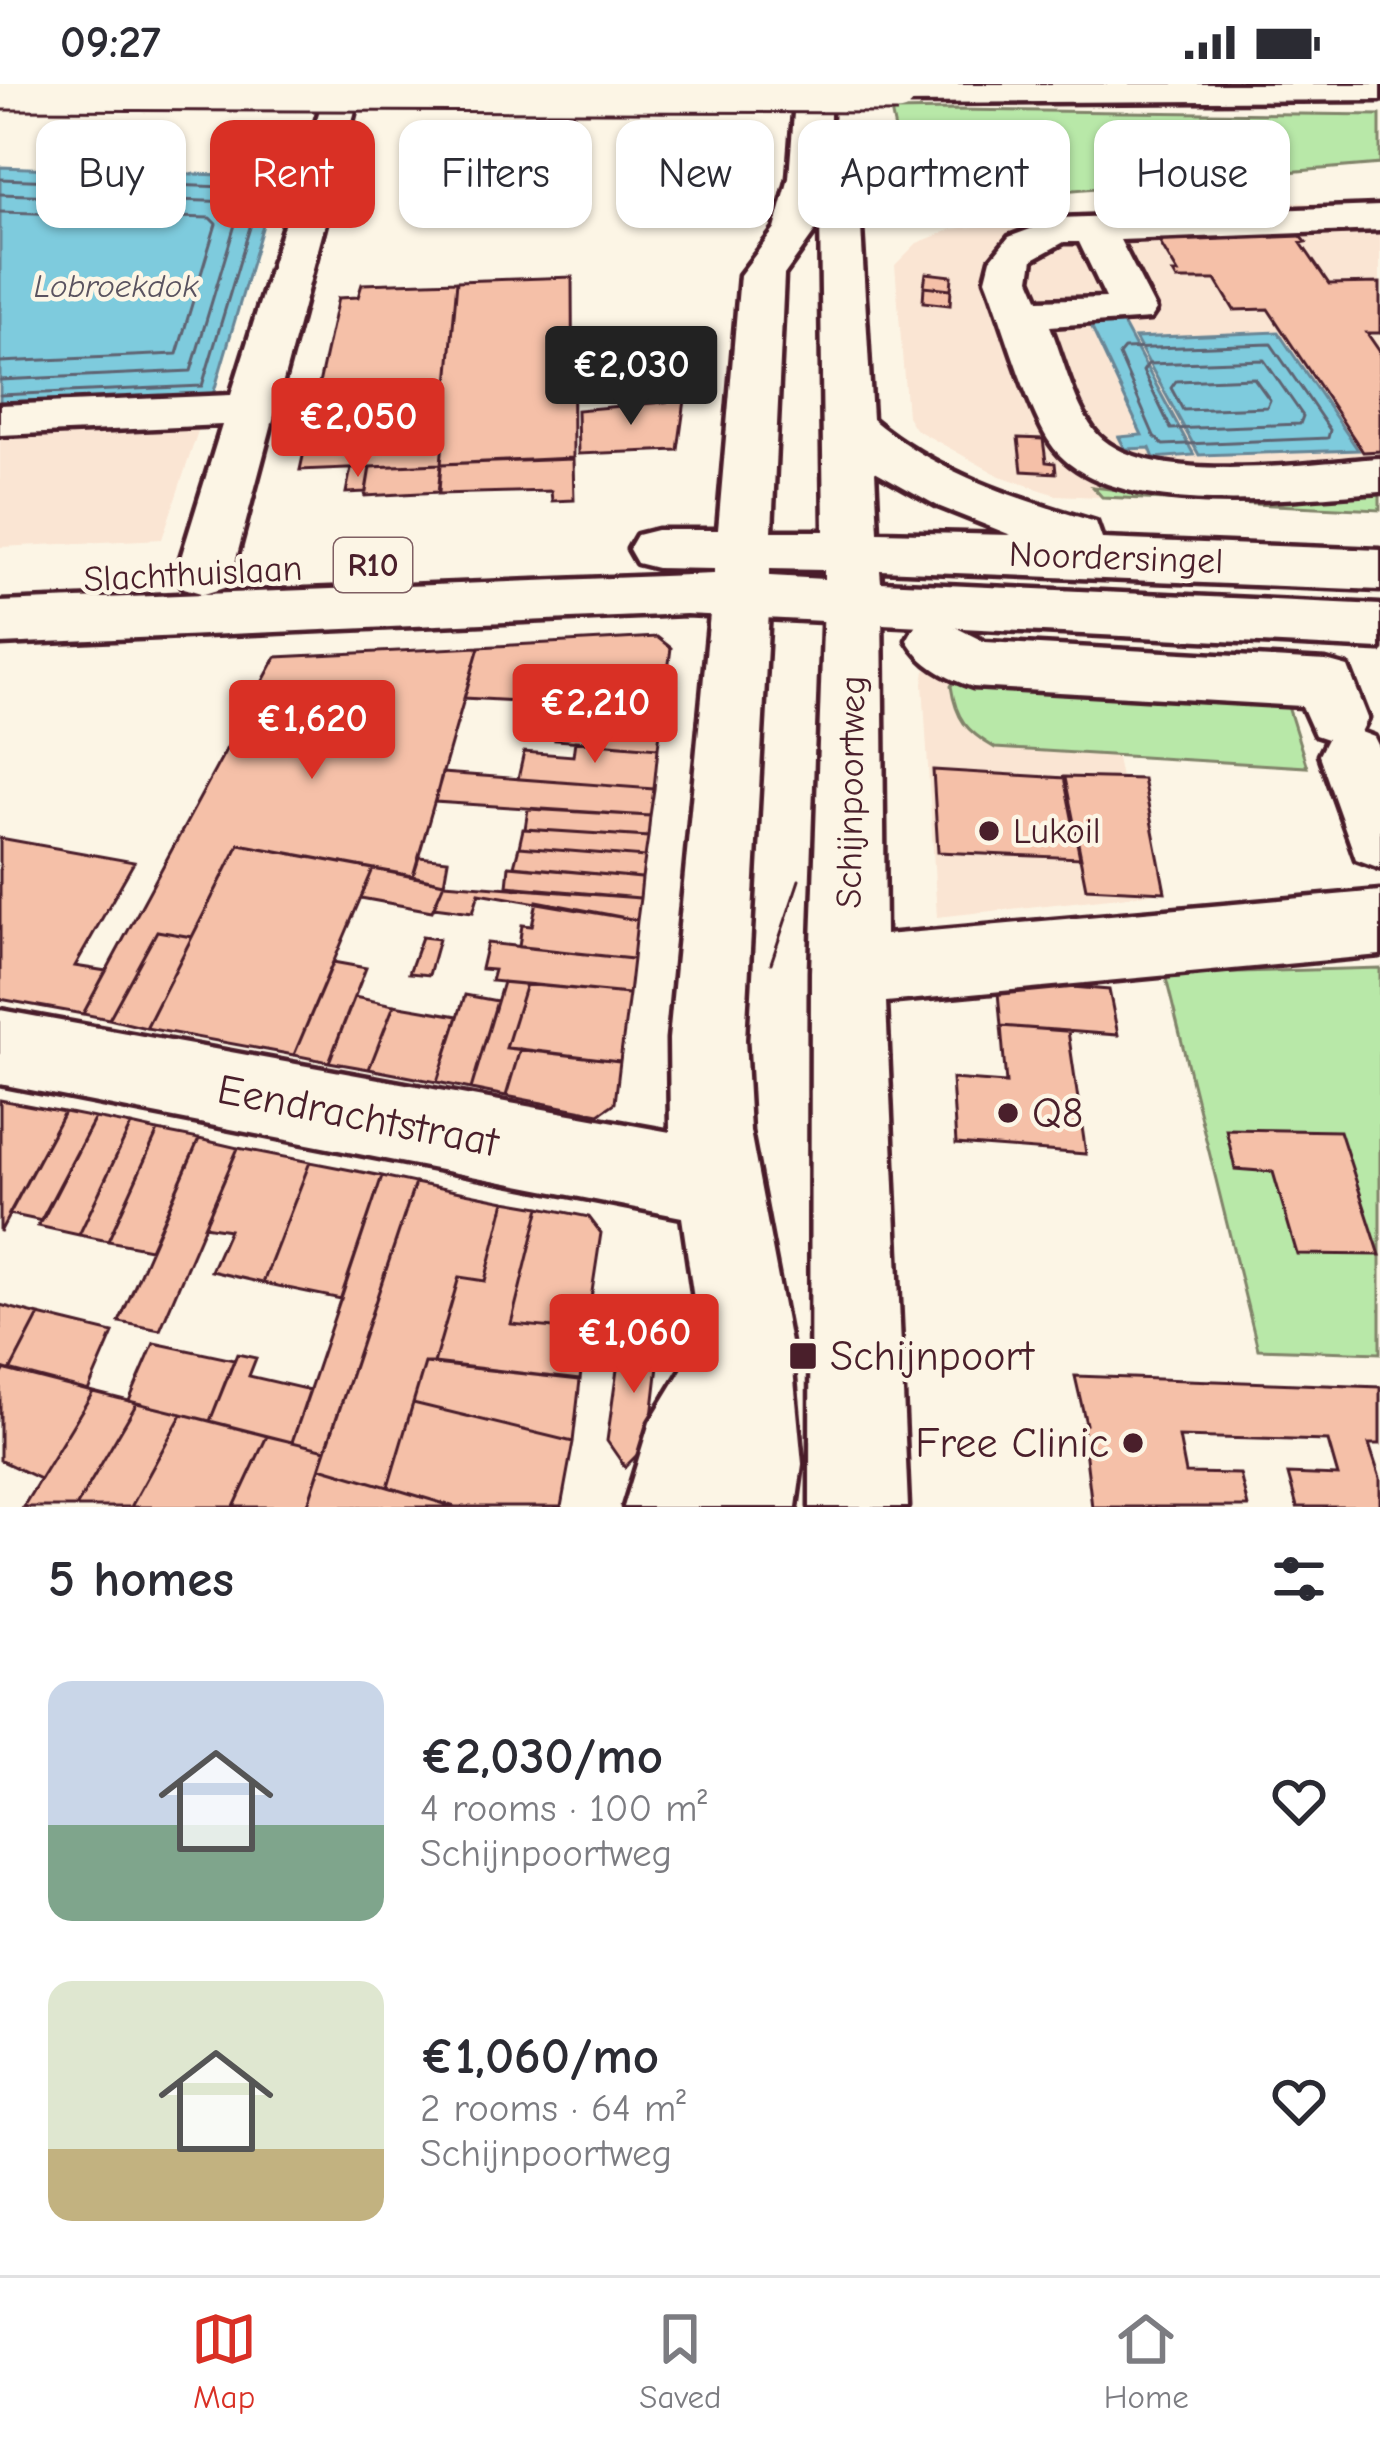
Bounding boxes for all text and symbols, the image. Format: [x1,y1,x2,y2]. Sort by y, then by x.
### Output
text: 09:27 [60,16,161,68]
chip: Buy [36,120,186,228]
chip: Rent [210,120,375,228]
chip: Filters [399,120,592,228]
chip: New [616,120,774,228]
chip: Apartment [798,120,1070,228]
chip: House [1094,120,1290,228]
water label: Lobroekdok [34,267,199,305]
pin: €2,030 [533,326,729,428]
text: €2,030 [572,342,690,387]
pin: €2,050 [260,378,456,480]
text: €2,050 [298,394,418,439]
street label: Noordersingel [1008,534,1224,582]
road number: R10 [334,538,412,592]
street label: Slachthuislaan [83,548,303,600]
pin: €2,210 [497,664,693,766]
street label: Schijnpoortweg [828,675,874,909]
pin: €1,620 [214,680,410,782]
text: €2,210 [540,680,650,725]
text: €1,620 [256,696,368,741]
place label: Lukoil [1013,811,1101,852]
marker: Lukoil [976,818,1002,844]
street label: Eendrachtstraat [213,1065,504,1168]
place label: Q8 [1032,1089,1083,1138]
marker: Q8 [995,1100,1021,1126]
pin: €1,060 [536,1294,732,1396]
text: €1,060 [577,1310,691,1355]
place label: Schijnpoort [830,1332,1036,1381]
marker: Schijnpoort [787,1340,819,1372]
place label: Free Clinic [915,1419,1109,1468]
marker: Free Clinic [1120,1430,1146,1456]
icon: filters [1266,1546,1332,1612]
text: 5 homes [48,1550,234,1609]
text: €2,030/mo [420,1727,663,1786]
icon: home [144,1729,288,1873]
icon: heart [1266,1768,1332,1834]
text: 4 rooms · 100 m² [420,1786,707,1831]
text: Schijnpoortweg [420,1831,672,1876]
text: €1,060/mo [420,2027,659,2086]
icon: home [144,2029,288,2173]
icon: heart [1266,2068,1332,2134]
text: 2 rooms · 64 m² [420,2086,686,2131]
text: Schijnpoortweg [420,2131,672,2176]
tab: Map [191,2306,257,2416]
tab: Saved [639,2306,722,2416]
tab: Home [1104,2306,1189,2416]

